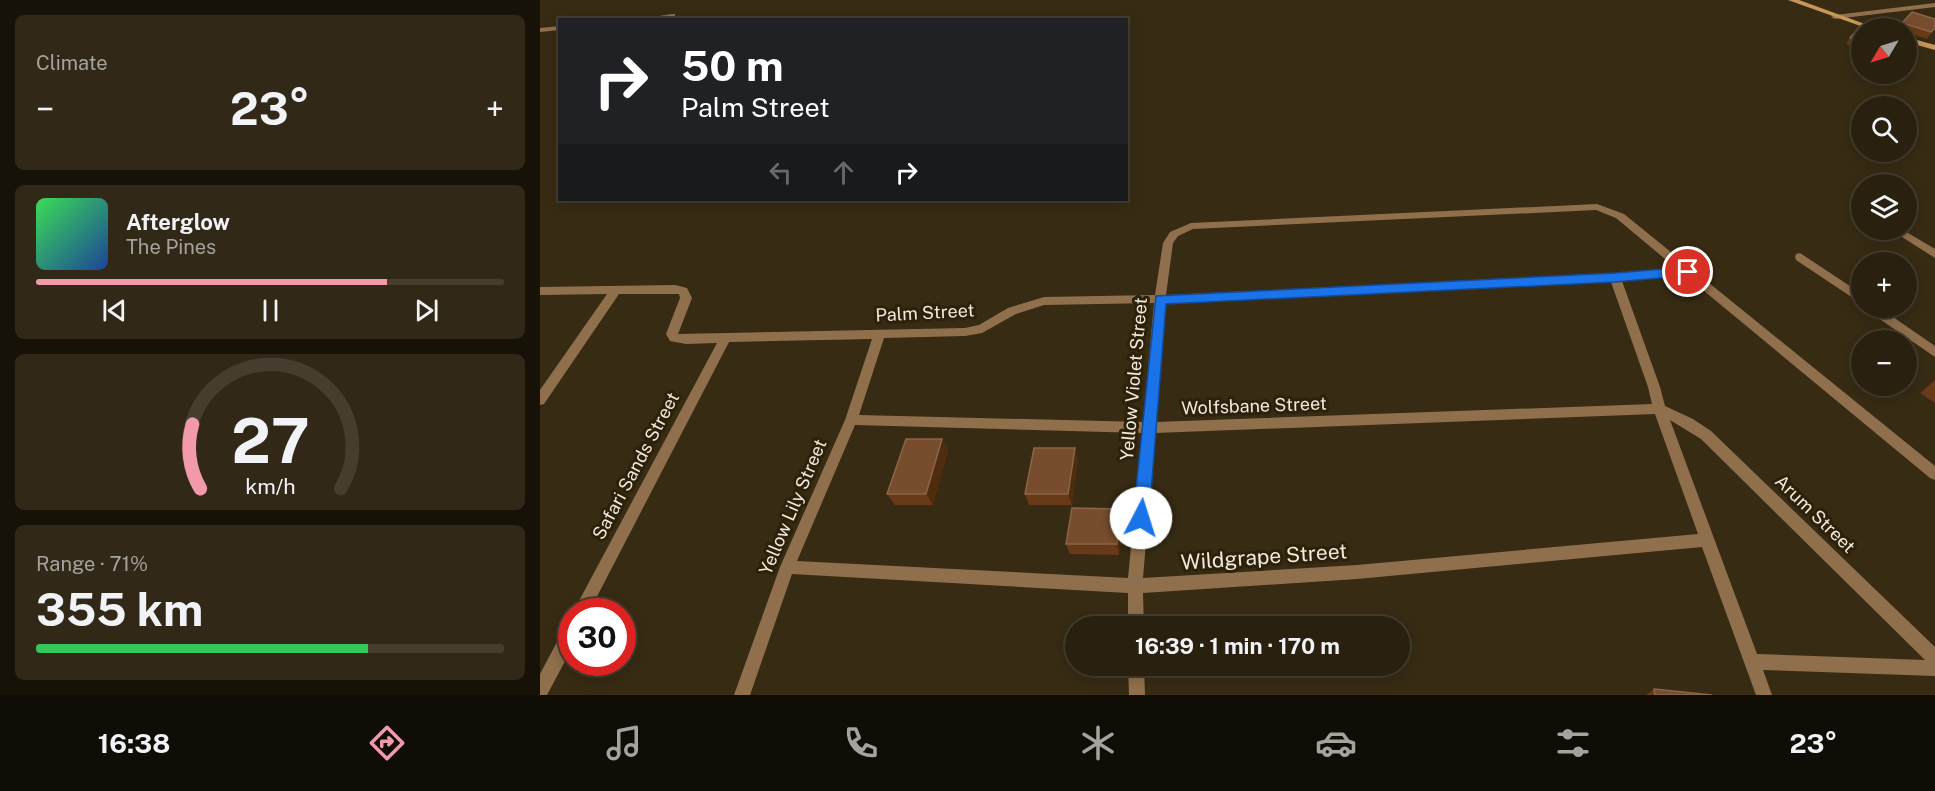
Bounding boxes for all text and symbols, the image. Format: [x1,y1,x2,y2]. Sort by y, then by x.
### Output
north arrow [1851,18,1917,84]
map controls [1851,18,1917,396]
text: 50 m [681,41,784,90]
icon: right [582,42,660,120]
text: Climate [36,51,108,75]
text: 23° [230,82,310,135]
text: − [36,90,54,128]
text: + [486,90,504,128]
text: Palm Street [681,91,830,123]
button: search [1851,96,1917,162]
icon: left [764,156,797,189]
icon: ahead [827,156,860,189]
icon: right [890,156,923,189]
button: layers [1851,174,1917,240]
text: Afterglow [126,209,230,235]
text: The Pines [126,235,216,259]
pin [1662,246,1713,297]
button: + [1851,252,1917,318]
icon: arrive [1671,255,1704,288]
icon: previous [98,294,131,327]
icon: pause [254,294,287,327]
icon: next [410,294,443,327]
street label: Yellow Violet Street [1116,297,1151,461]
street label: Palm Street [875,299,975,326]
button: − [1851,330,1917,396]
street label: Safari Sands Street [588,389,683,543]
street label: Wolfsbane Street [1181,392,1327,419]
text: 27 [231,405,309,478]
street label: Yellow Lily Street [755,436,831,578]
street label: Arum Street [1771,470,1860,557]
text: km/h [245,475,295,500]
position arrow [1109,486,1173,550]
street label: Wildgrape Street [1180,538,1348,575]
text: Range · 71% [36,552,148,576]
text: 355 km [36,583,203,636]
speed limit sign: 30 [558,598,636,676]
text: 16:39 · 1 min · 170 m [1135,633,1340,659]
icon: directions [366,722,408,764]
icon: music [603,722,645,764]
icon: phone [840,722,882,764]
icon: climate [1077,722,1119,764]
icon: car [1315,722,1357,764]
icon: filters [1552,722,1594,764]
text: 16:38 [98,727,170,759]
text: 23° [1789,727,1837,759]

